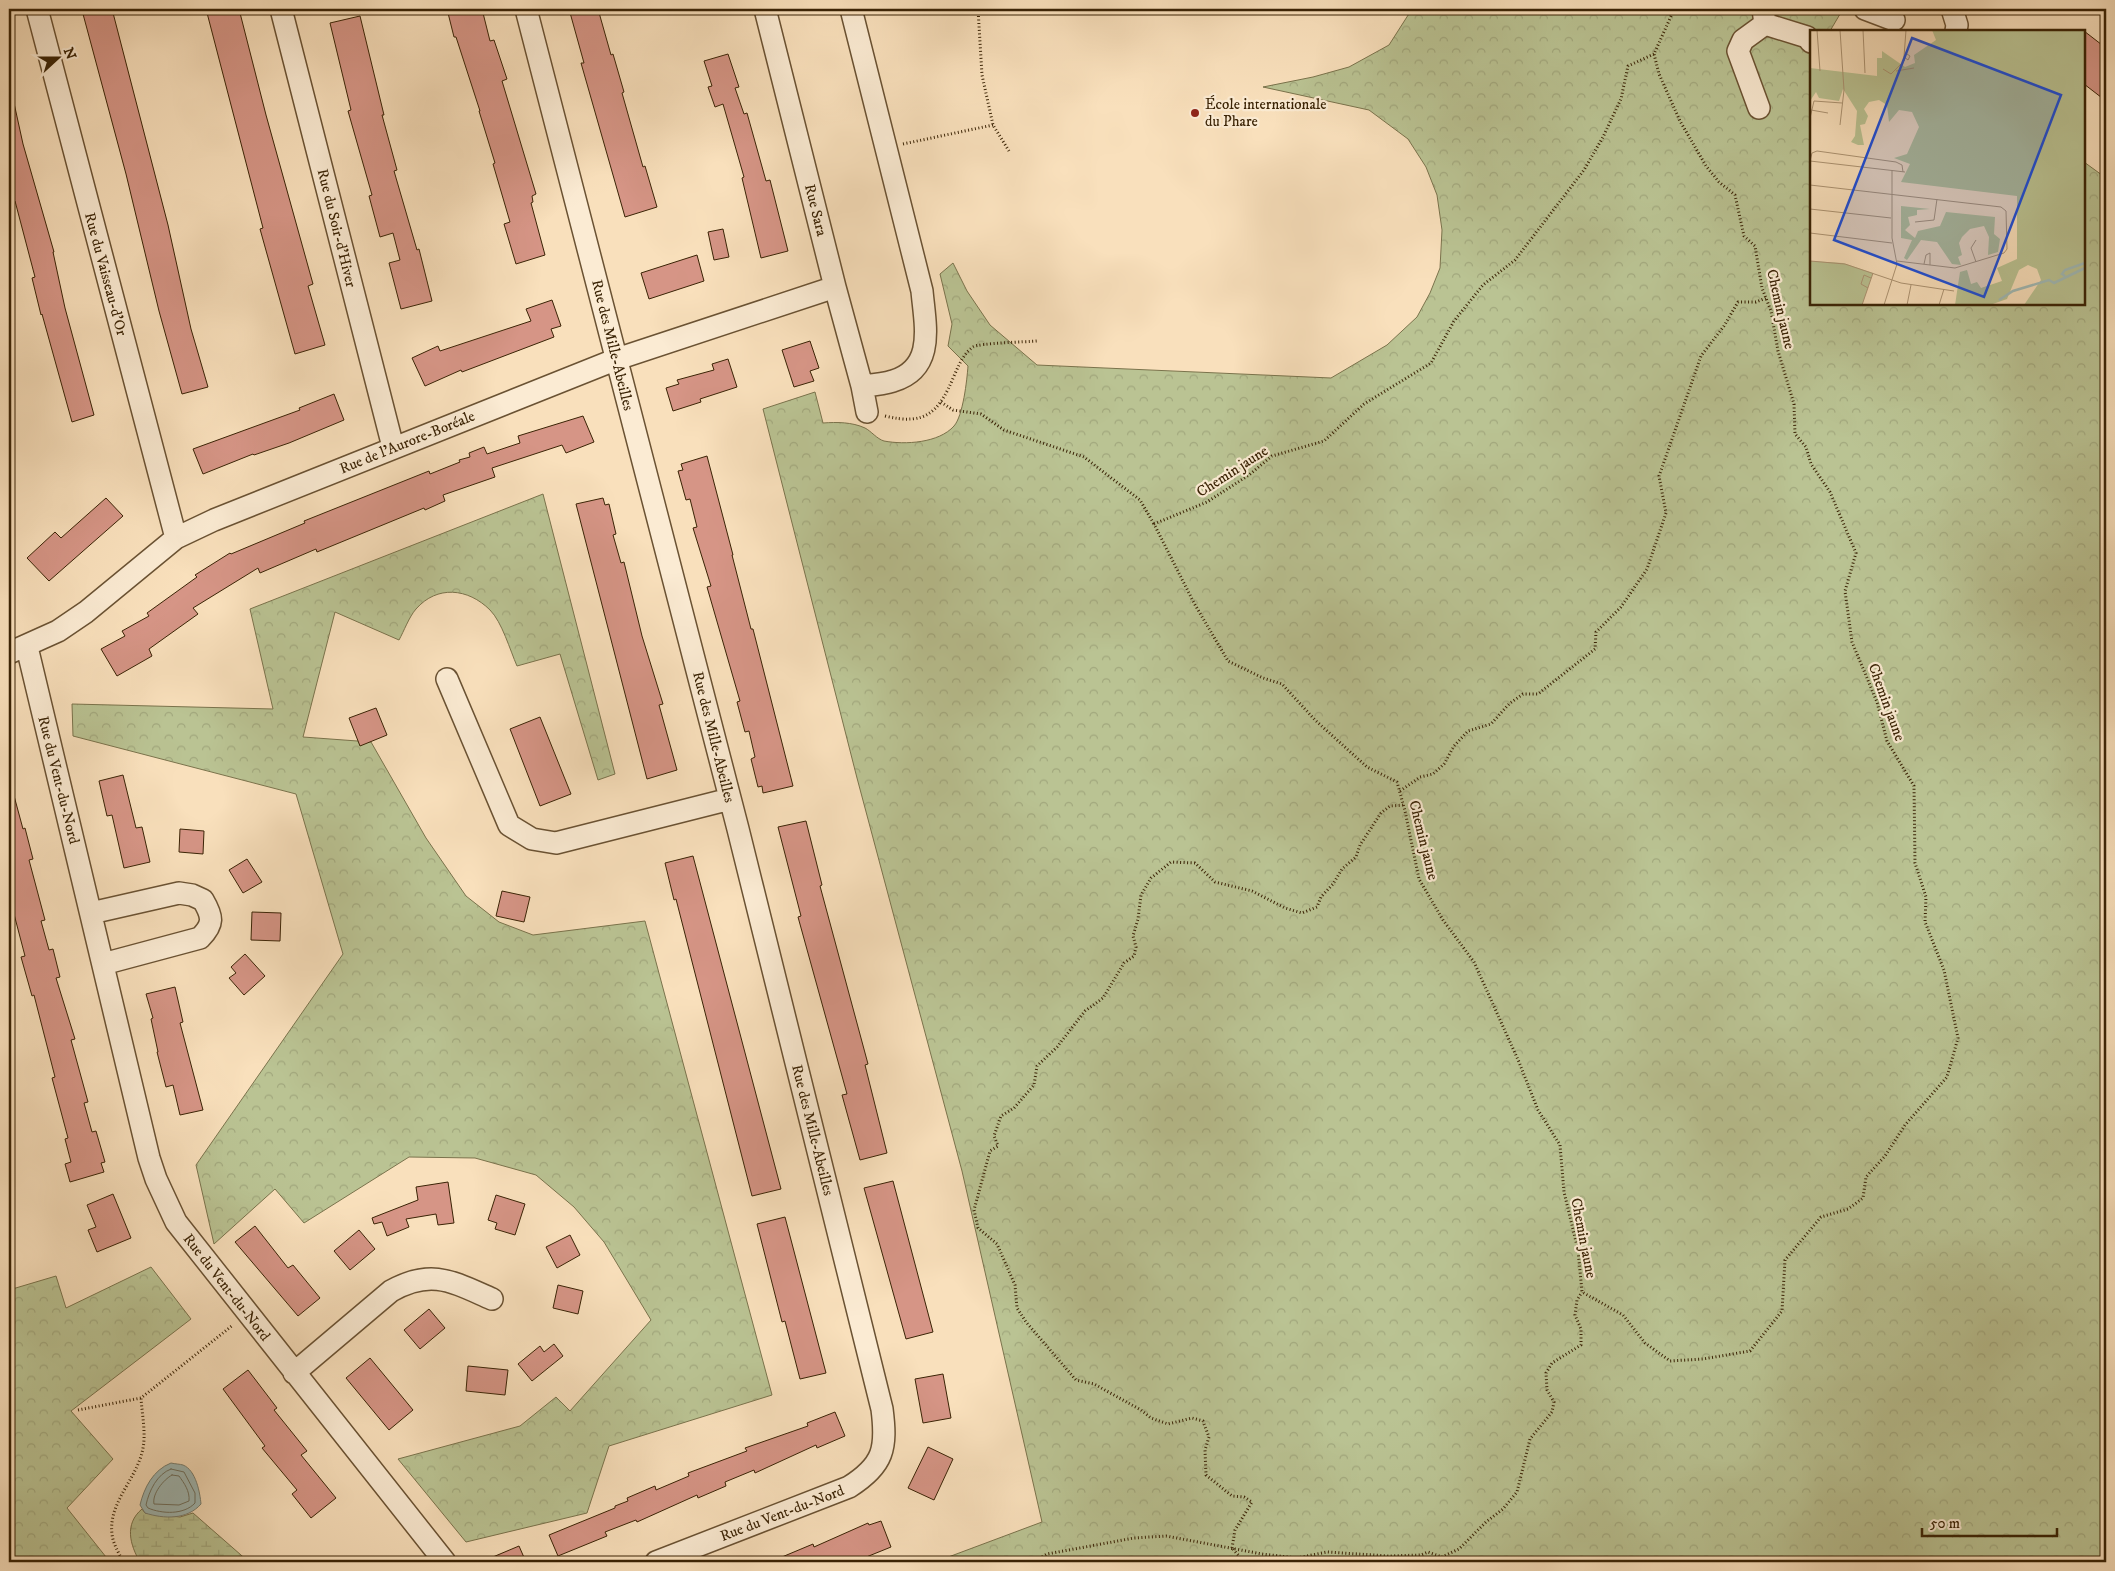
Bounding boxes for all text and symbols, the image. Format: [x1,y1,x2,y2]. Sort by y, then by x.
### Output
inset map [1810,30,2085,305]
north arrow [32,32,82,82]
text: N [59,45,80,63]
place label: École internationale du Phare [1205,95,1326,131]
marker: École internationale du Phare [1189,107,1201,119]
street label: Rue du Soir-d'Hiver [313,167,361,290]
street label: Rue Sara [800,182,831,239]
street label: Rue du Vaisseau-d'Or [80,210,131,338]
street label: Chemin jaune [1762,267,1799,351]
street label: Rue des Mille-Abeilles [587,278,638,413]
street label: Rue de l'Aurore-Boréale [337,407,478,478]
street label: Chemin jaune [1193,441,1272,502]
street label: Chemin jaune [1864,661,1909,744]
street label: Rue des Mille-Abeilles [688,670,739,805]
street label: Rue du Vent-du-Nord [33,714,84,847]
street label: Chemin jaune [1404,798,1443,882]
street label: Rue des Mille-Abeilles [787,1063,838,1198]
street label: Chemin jaune [1566,1196,1601,1280]
street label: Rue du Vent-du-Nord [179,1230,275,1345]
street label: Rue du Vent-du-Nord [718,1481,847,1546]
scale bar [1922,1506,2058,1538]
text: 50 m [1930,1514,1960,1533]

